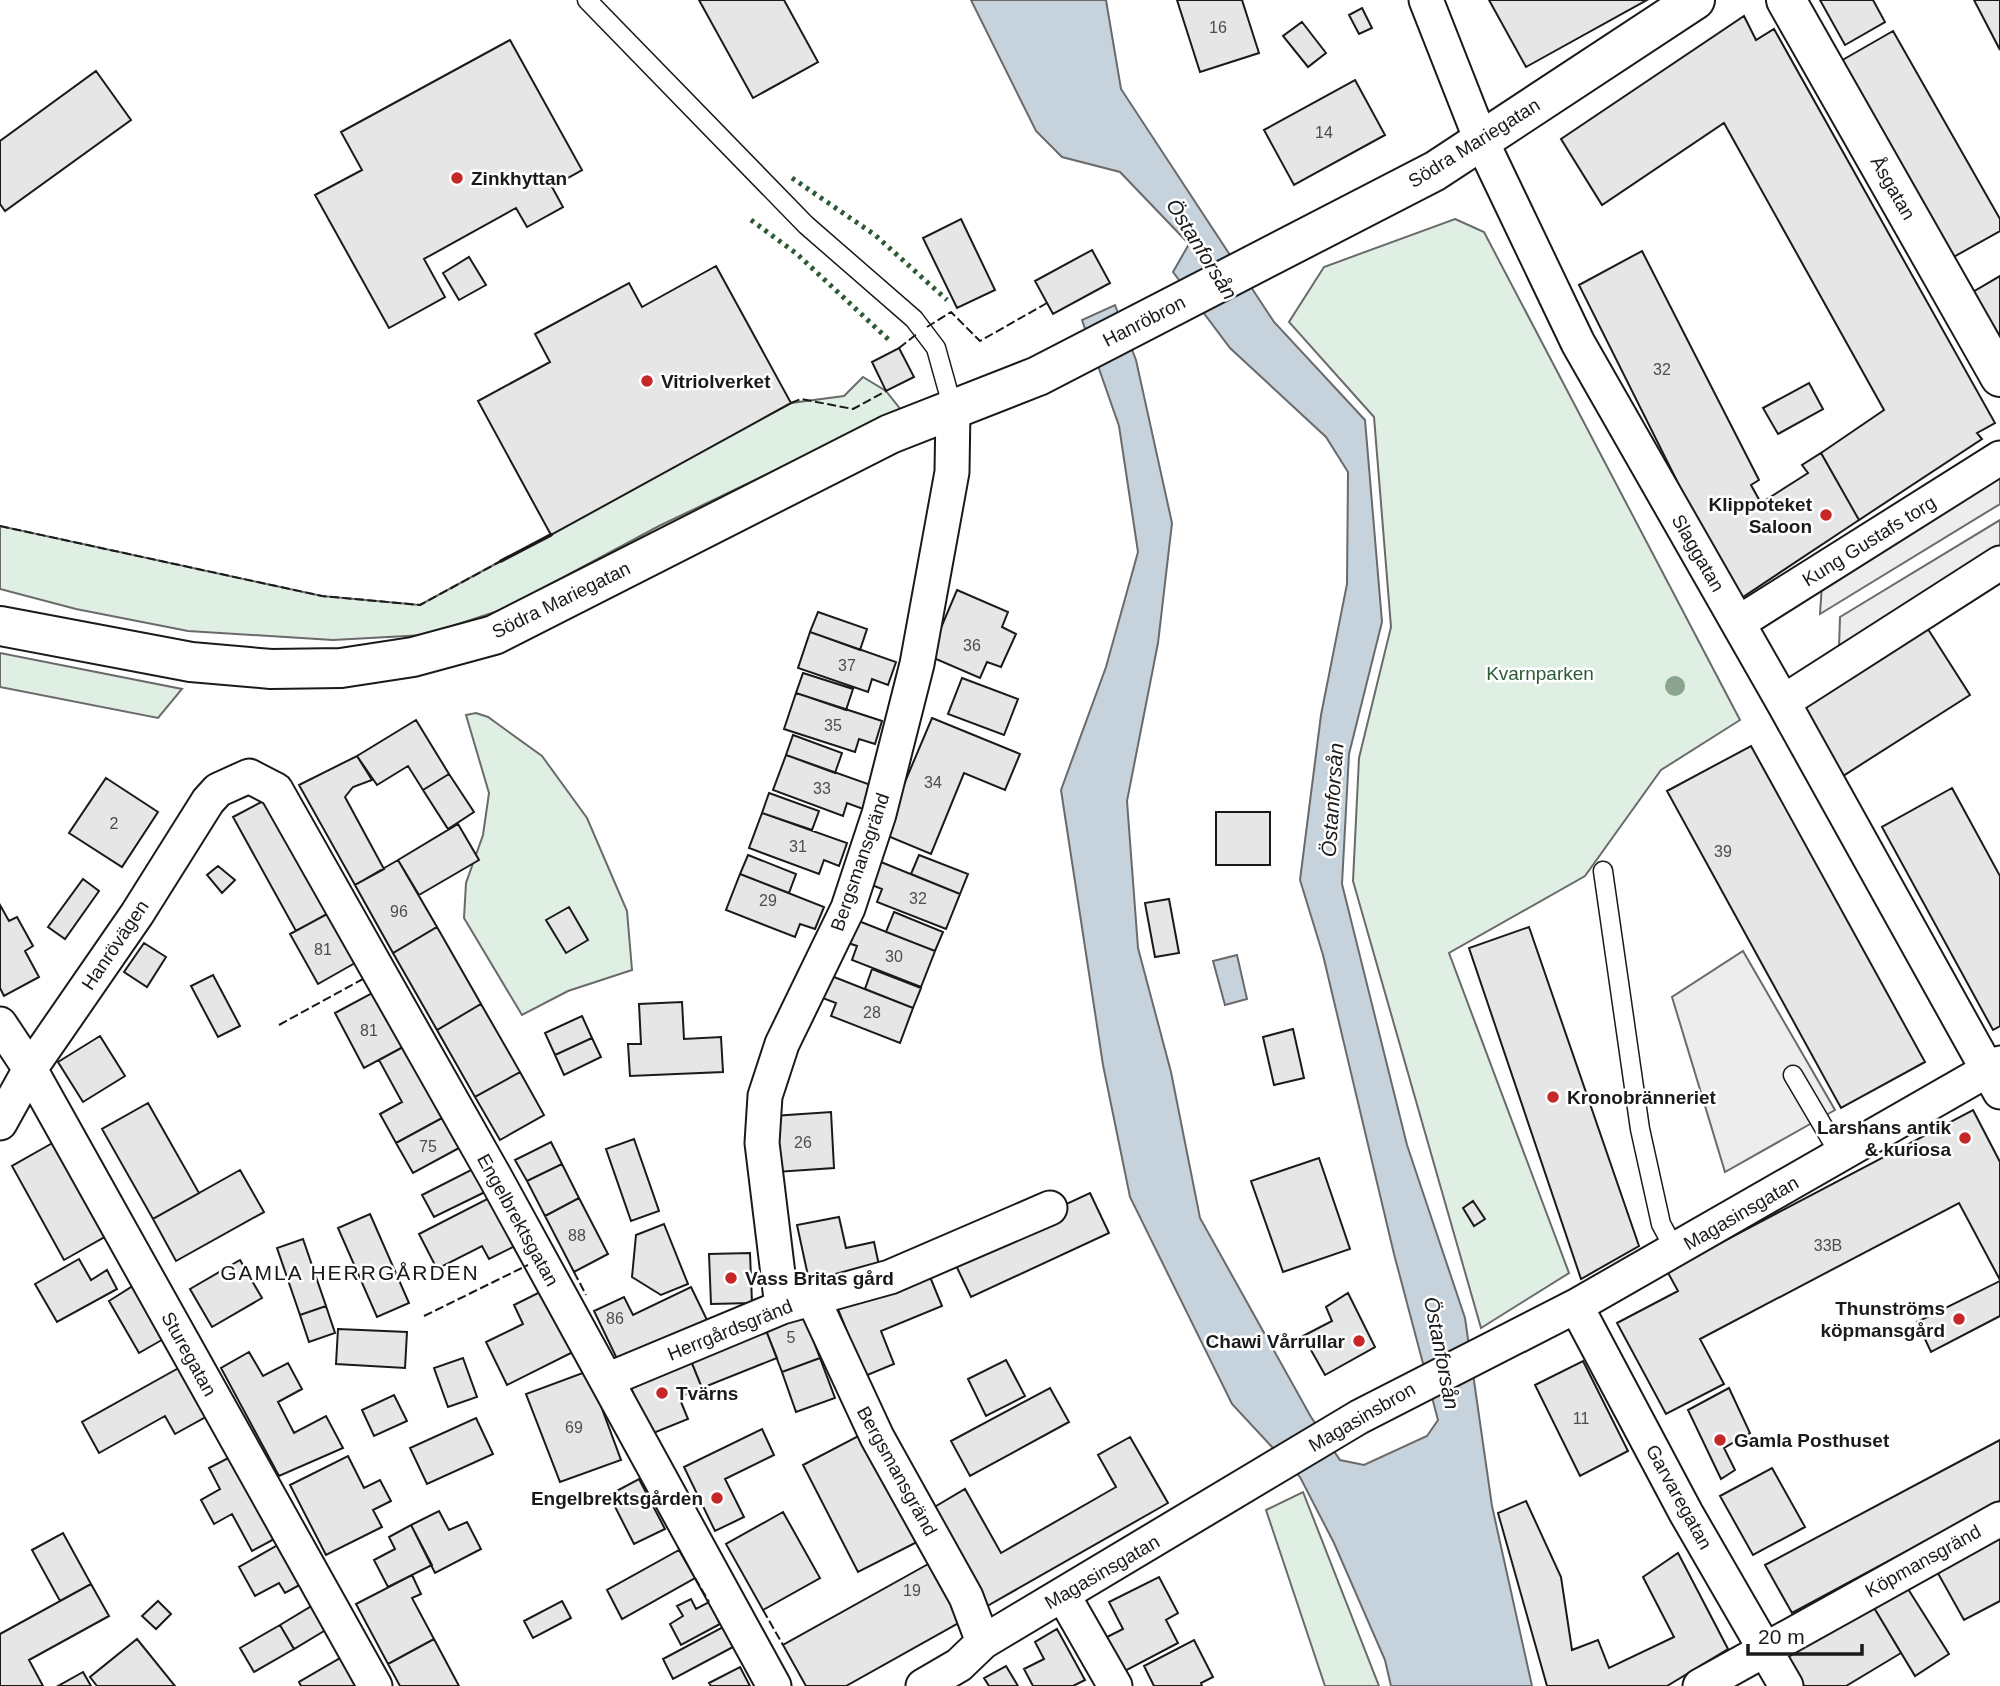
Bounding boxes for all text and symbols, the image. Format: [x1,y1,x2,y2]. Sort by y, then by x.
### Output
house number: 16 [1209,19,1227,36]
street label: Södra Mariegatan [1404,94,1544,192]
house number: 14 [1315,124,1333,141]
street label: Åsgatan [1866,153,1920,223]
place label: Zinkhyttan [471,168,567,189]
marker: Zinkhyttan [449,170,465,186]
water label: Östanforsån [1162,194,1242,304]
street label: Hanröbron [1099,291,1189,351]
house number: 32 [1653,361,1671,378]
place label: Vitriolverket [661,371,771,392]
marker: Vitriolverket [639,373,655,389]
street label: Kung Gustafs torg [1798,492,1940,590]
place label: Klippoteket Saloon [1709,494,1813,537]
marker: Klippoteket Saloon [1818,507,1834,523]
street label: Slaggatan [1668,511,1728,595]
street label: Södra Mariegatan [489,557,633,643]
house number: 36 [963,637,981,654]
house number: 37 [838,657,856,674]
park label: Kvarnparken [1486,663,1594,684]
house number: 35 [824,717,842,734]
water label: Östanforsån [1317,742,1347,858]
house number: 34 [924,774,942,791]
house number: 33 [813,780,831,797]
street label: Bergsmansgränd [827,790,893,934]
house number: 2 [110,815,119,832]
house number: 31 [789,838,807,855]
house number: 39 [1714,843,1732,860]
house number: 32 [909,890,927,907]
house number: 29 [759,892,777,909]
street label: Hanrövägen [77,896,153,994]
house number: 96 [390,903,408,920]
house number: 81 [314,941,332,958]
house number: 30 [885,948,903,965]
house number: 28 [863,1004,881,1021]
house number: 81 [360,1022,378,1039]
place label: Kronobränneriet [1567,1087,1717,1108]
marker: Kronobränneriet [1545,1089,1561,1105]
place label: Larshans antik & kuriosa [1817,1117,1951,1160]
marker: Larshans antik & kuriosa [1957,1130,1973,1146]
house number: 26 [794,1134,812,1151]
house number: 75 [419,1138,437,1155]
street label: Engelbrektsgatan [473,1150,563,1290]
street label: Magasinsgatan [1680,1172,1802,1254]
house number: 88 [568,1227,586,1244]
house number: 33B [1814,1237,1842,1254]
district label: GAMLA HERRGÅRDEN [220,1261,480,1284]
place label: Vass Britas gård [745,1268,894,1289]
marker: Vass Britas gård [723,1270,739,1286]
street label: Herrgårdsgränd [664,1295,796,1365]
water label: Östanforsån [1420,1295,1464,1411]
place label: Thunströms köpmansgård [1820,1298,1945,1341]
street label: Sturegatan [157,1308,221,1400]
house number: 86 [606,1310,624,1327]
marker: Thunströms köpmansgård [1951,1311,1967,1327]
house number: 5 [787,1329,796,1346]
place label: Chawi Vårrullar [1206,1331,1346,1352]
marker: Chawi Vårrullar [1351,1333,1367,1349]
street label: Magasinsbron [1305,1378,1419,1456]
place label: Tvärns [676,1383,738,1404]
marker: Tvärns [654,1385,670,1401]
street label: Bergsmansgränd [853,1403,941,1539]
house number: 11 [1573,1410,1589,1427]
house number: 69 [565,1419,583,1436]
place label: Gamla Posthuset [1734,1430,1890,1451]
marker: Gamla Posthuset [1712,1432,1728,1448]
street label: Garvaregatan [1642,1441,1716,1553]
place label: Engelbrektsgården [531,1488,703,1509]
marker: Engelbrektsgården [709,1490,725,1506]
street label: Köpmansgränd [1862,1521,1984,1601]
street label: Magasinsgatan [1041,1531,1163,1613]
house number: 19 [903,1582,921,1599]
scale bar [1748,1612,1862,1656]
text: 20 m [1758,1625,1805,1648]

